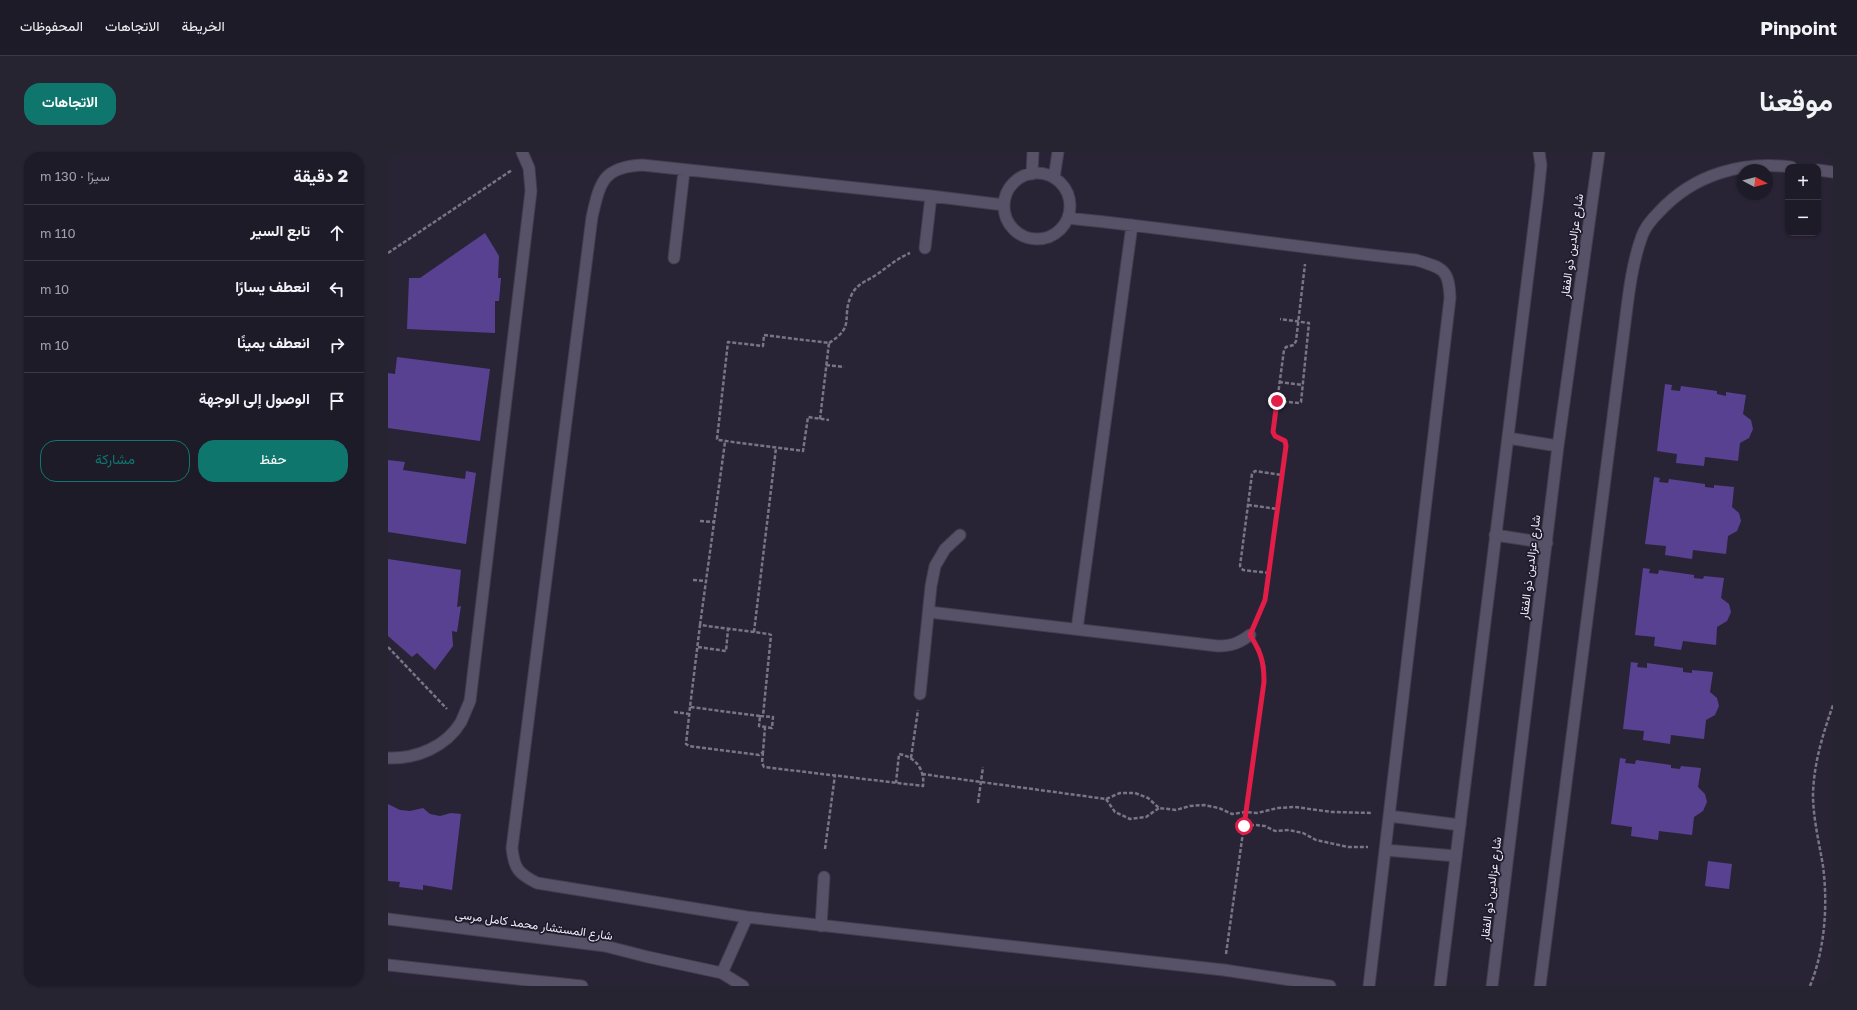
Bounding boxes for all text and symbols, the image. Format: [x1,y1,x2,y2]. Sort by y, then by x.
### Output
text: Pinpoint [1760,16,1837,39]
text: المحفوظات [20,17,83,34]
text: الاتجاهات [105,17,159,34]
text: الخريطة [181,17,225,34]
button: الاتجاهات [24,83,116,125]
text: موقعنا [1759,84,1833,117]
north arrow [1737,164,1773,200]
map controls [1785,164,1821,236]
button: + [1785,164,1821,200]
text: 2 دقيقة [293,165,348,186]
text: سيرًا · 130 m [40,168,110,184]
street label: شارع عزالدين ذو الفقار [1557,193,1588,300]
button: − [1785,200,1821,236]
text: تابع السير [250,221,310,239]
icon: ahead [326,222,348,244]
text: 110 m [40,225,75,241]
text: انعطف يسارًا [235,277,310,295]
icon: left [326,278,348,300]
text: 10 m [40,281,69,297]
text: انعطف يمينًا [237,333,310,351]
icon: right [326,334,348,356]
text: 10 m [40,337,69,353]
text: الوصول إلى الوجهة [199,389,310,407]
icon: arrive [326,390,348,412]
route end [1268,392,1286,410]
button: مشاركة [40,440,190,482]
button: حفظ [198,440,348,482]
street label: شارع عزالدين ذو الفقار [1516,514,1545,621]
route start [1235,817,1253,835]
street label: شارع عزالدين ذو الفقار [1477,836,1506,943]
street label: شارع المستشار محمد كامل مرسى [454,906,614,945]

